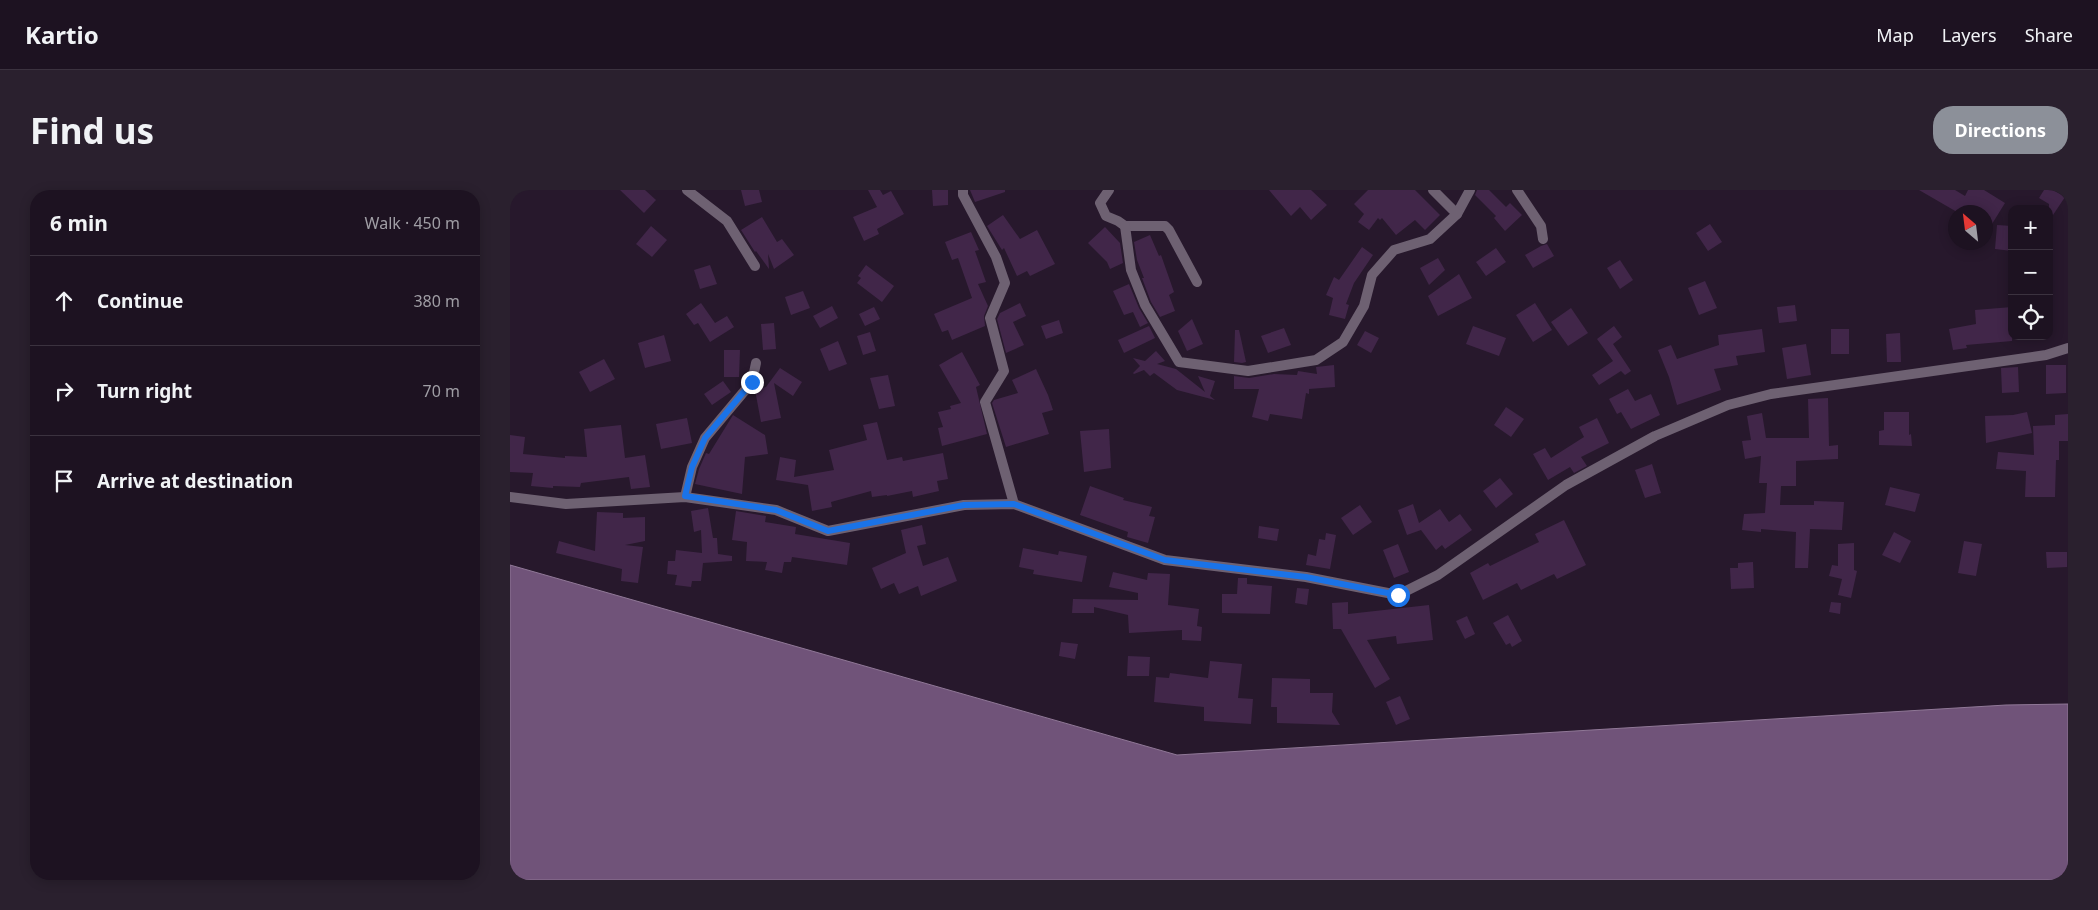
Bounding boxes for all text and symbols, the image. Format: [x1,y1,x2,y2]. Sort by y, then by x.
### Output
text: Kartio [25,18,99,51]
text: Map [1876,23,1914,47]
text: Layers [1942,23,1997,47]
text: Share [2025,23,2073,47]
button: Directions [1933,106,2068,154]
text: Find us [30,107,154,154]
north arrow [1948,205,1993,250]
map controls [2008,205,2053,340]
button: + [2008,205,2053,250]
text: 6 min [50,209,108,237]
text: Walk · 450 m [365,212,460,234]
button: − [2008,250,2053,295]
icon: ahead [50,287,78,315]
text: Continue [97,288,183,314]
text: 380 m [413,290,460,312]
button: locate [2008,295,2053,340]
route end [741,371,764,394]
icon: right [50,377,78,405]
text: Turn right [97,378,192,404]
text: 70 m [423,380,460,402]
icon: arrive [50,467,78,495]
text: Arrive at destination [97,468,293,494]
route start [1387,584,1410,607]

